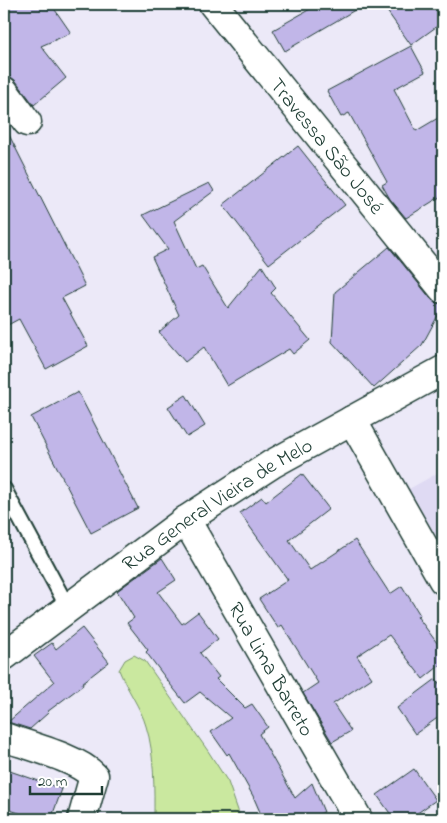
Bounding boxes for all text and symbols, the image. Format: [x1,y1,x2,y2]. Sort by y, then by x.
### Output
street label: Travessa São José [261,72,390,222]
street label: Rua General Vieira de Melo [117,431,319,580]
street label: Rua Lima Barreto [219,597,321,743]
scale bar [30,763,102,795]
text: 20 m [38,771,68,793]

